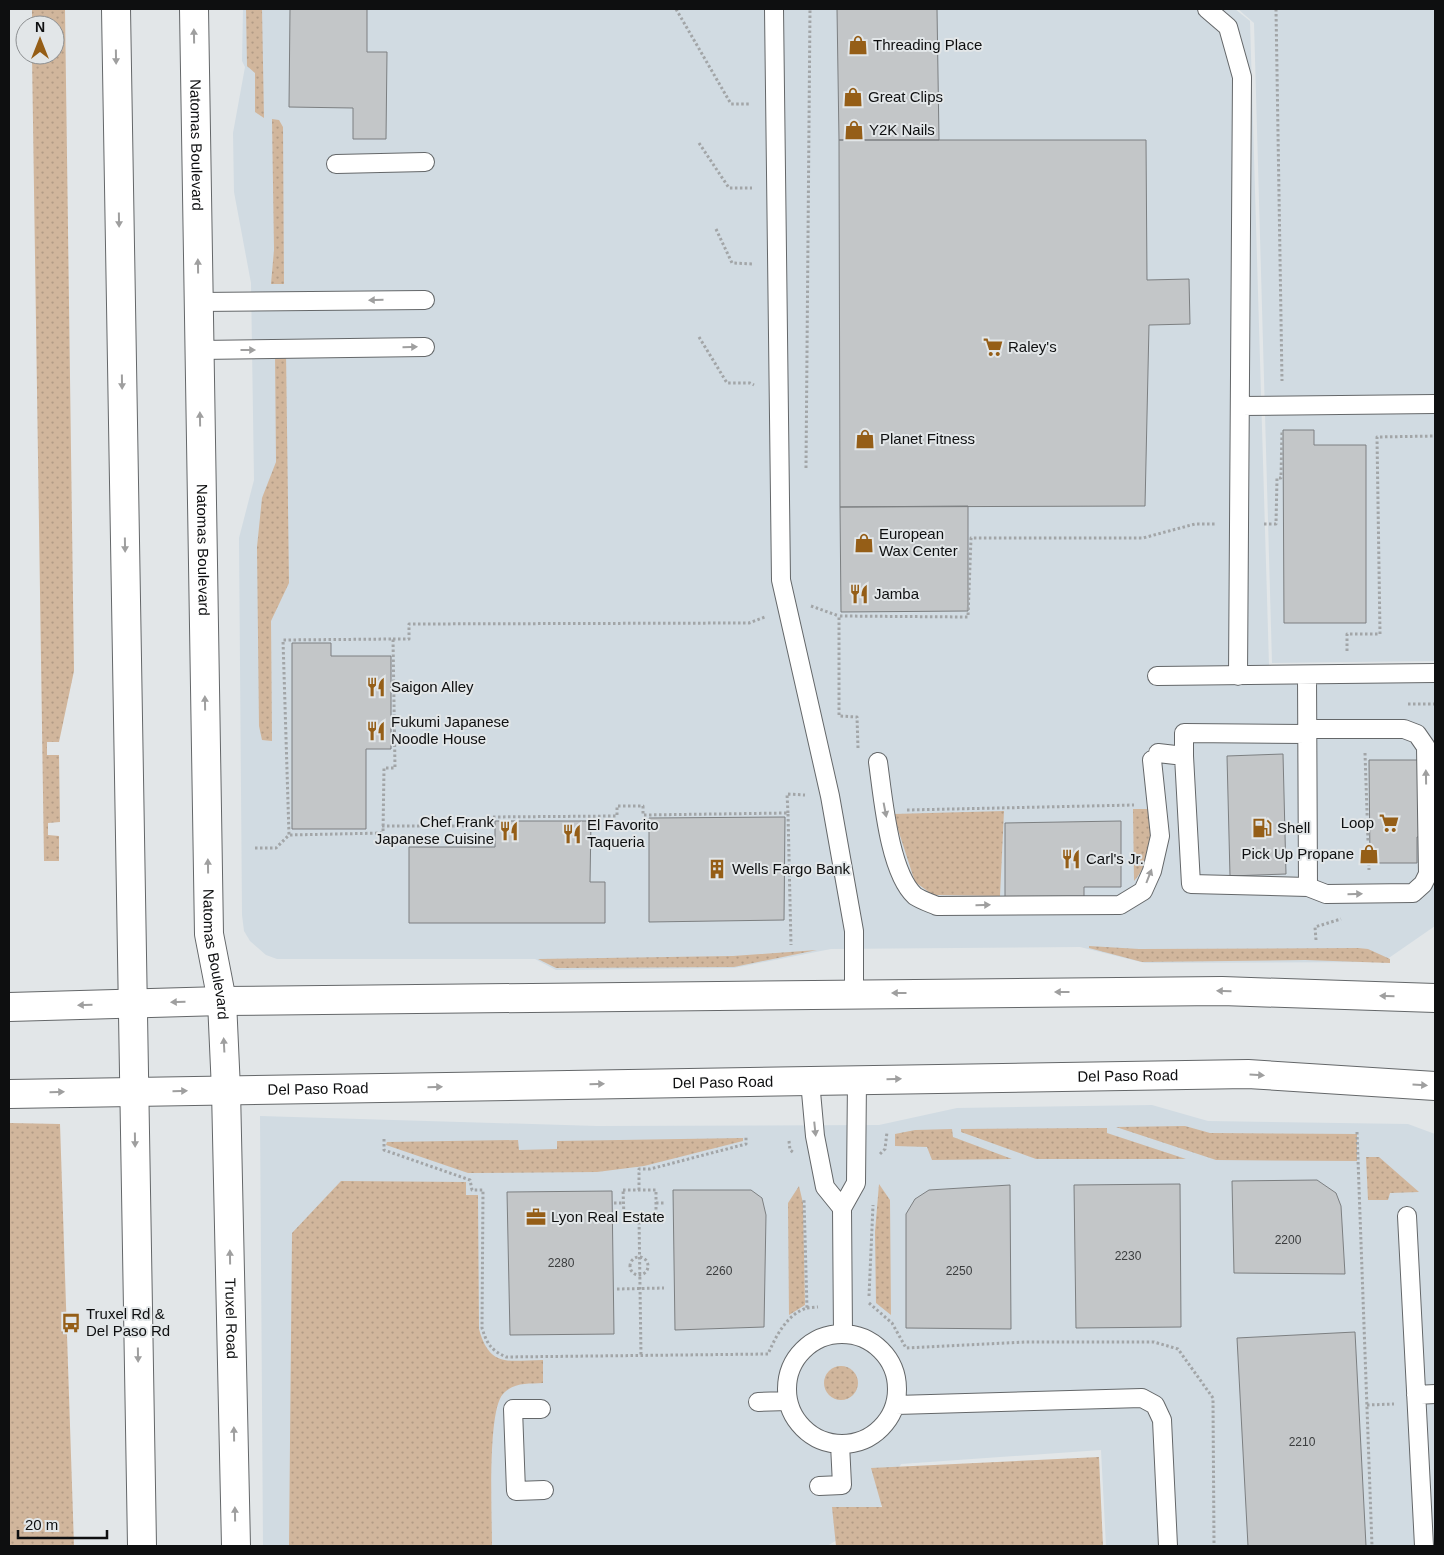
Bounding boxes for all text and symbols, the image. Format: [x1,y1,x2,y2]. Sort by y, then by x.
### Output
north arrow [15,15,65,65]
text: N [35,19,45,35]
one-way arrow [190,27,198,43]
shop icon: Threading Place [847,34,869,56]
place label: Threading Place [873,36,982,53]
one-way arrow [113,50,121,66]
street label: Natomas Boulevard [187,79,206,211]
shop icon: Great Clips [842,86,864,108]
place label: Great Clips [868,88,943,105]
shop icon: Y2K Nails [843,119,865,141]
place label: Y2K Nails [869,121,935,138]
one-way arrow [116,212,124,228]
one-way arrow [194,258,202,274]
one-way arrow [368,296,384,304]
supermarket icon: Raley's [982,336,1004,358]
place label: Raley's [1008,338,1057,355]
one-way arrow [403,343,419,351]
one-way arrow [240,346,256,354]
one-way arrow [119,375,127,391]
one-way arrow [196,411,204,427]
shop icon: Planet Fitness [854,428,876,450]
place label: Planet Fitness [880,430,975,447]
street label: Natomas Boulevard [194,484,213,616]
place label: European Wax Center [879,525,958,559]
shop icon: European Wax Center [853,532,875,554]
one-way arrow [122,537,130,553]
restaurant icon: Jamba [848,583,870,605]
place label: Jamba [874,585,920,602]
restaurant icon: Saigon Alley [365,676,387,698]
place label: Saigon Alley [391,678,474,695]
one-way arrow [201,695,209,711]
place label: Fukumi Japanese Noodle House [391,713,509,747]
restaurant icon: Fukumi Japanese Noodle House [365,720,387,742]
one-way arrow [1422,768,1430,784]
one-way arrow [882,802,890,818]
supermarket icon: Loop [1378,812,1400,834]
place label: Chef Frank Japanese Cuisine [375,813,494,847]
place label: Loop [1341,814,1374,831]
place label: El Favorito Taqueria [587,816,659,850]
fuel station icon: Shell [1251,817,1273,839]
place label: Shell [1277,819,1310,836]
restaurant icon: Chef Frank Japanese Cuisine [498,820,520,842]
restaurant icon: El Favorito Taqueria [561,823,583,845]
shop icon: Pick Up Propane [1358,843,1380,865]
place label: Pick Up Propane [1241,845,1354,862]
restaurant icon: Carl's Jr. [1060,848,1082,870]
place label: Carl's Jr. [1086,850,1144,867]
one-way arrow [203,857,211,873]
building icon: Wells Fargo Bank [706,858,728,880]
place label: Wells Fargo Bank [732,860,851,877]
one-way arrow [1146,869,1154,883]
street label: Natomas Boulevard [200,889,232,1020]
one-way arrow [1348,890,1364,898]
one-way arrow [975,901,991,909]
one-way arrow [1216,987,1232,995]
one-way arrow [1053,988,1069,996]
one-way arrow [891,990,907,998]
one-way arrow [1378,992,1394,1000]
one-way arrow [169,998,185,1006]
one-way arrow [76,1001,92,1009]
one-way arrow [220,1037,228,1053]
street label: Del Paso Road [1077,1066,1178,1085]
one-way arrow [1250,1072,1266,1080]
street label: Del Paso Road [672,1073,774,1091]
one-way arrow [886,1075,902,1083]
street label: Del Paso Road [267,1079,369,1098]
one-way arrow [590,1080,606,1088]
one-way arrow [1412,1081,1428,1089]
one-way arrow [427,1083,443,1091]
one-way arrow [172,1087,188,1095]
one-way arrow [50,1088,66,1096]
one-way arrow [811,1122,819,1138]
one-way arrow [131,1132,139,1148]
office icon: Lyon Real Estate [525,1206,547,1228]
place label: Lyon Real Estate [551,1208,665,1225]
house number: 2200 [1275,1233,1302,1247]
one-way arrow [226,1248,234,1264]
house number: 2230 [1115,1249,1142,1263]
house number: 2280 [548,1256,575,1270]
house number: 2260 [706,1264,733,1278]
house number: 2250 [946,1264,973,1278]
street label: Truxel Road [222,1278,241,1359]
place label: Truxel Rd & Del Paso Rd [86,1305,170,1339]
bus stop icon: Truxel Rd & Del Paso Rd [60,1312,82,1334]
one-way arrow [135,1347,143,1363]
one-way arrow [230,1426,238,1442]
house number: 2210 [1289,1435,1316,1449]
one-way arrow [231,1506,239,1522]
scale bar [18,1508,106,1540]
text: 20 m [25,1516,58,1533]

